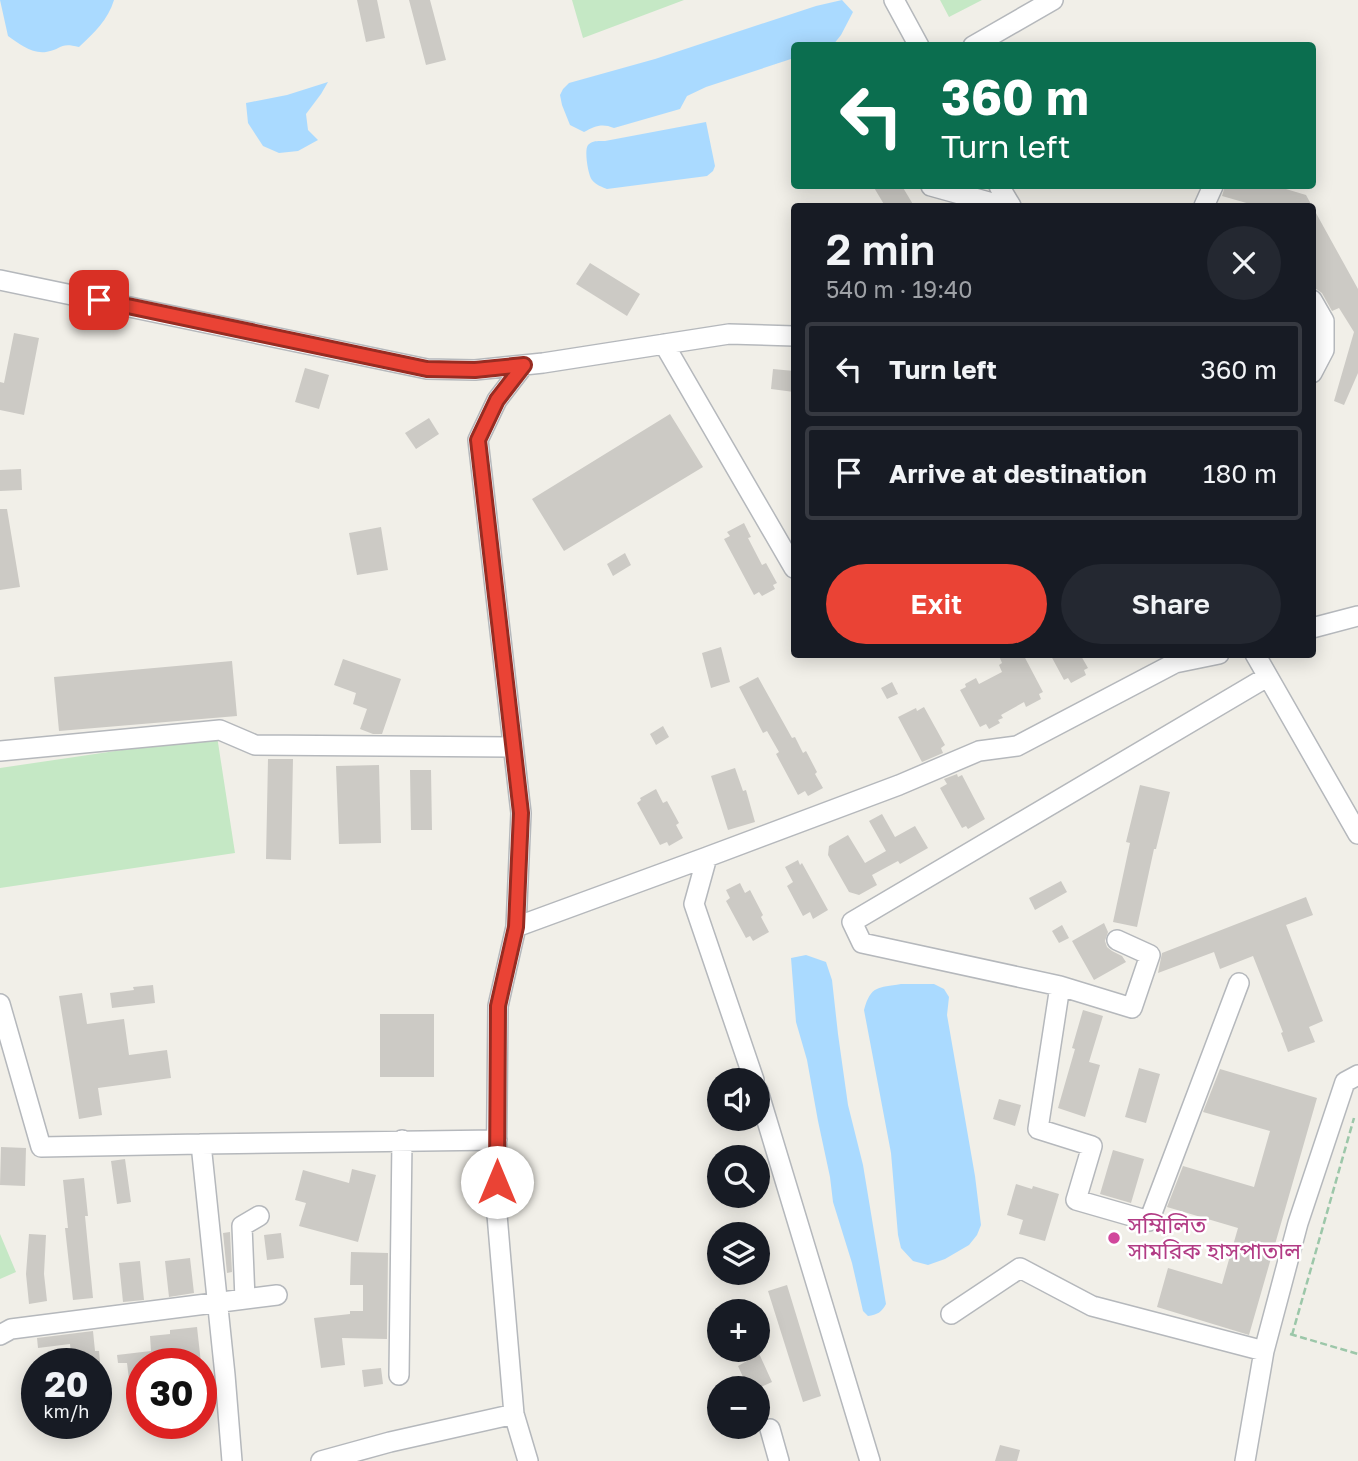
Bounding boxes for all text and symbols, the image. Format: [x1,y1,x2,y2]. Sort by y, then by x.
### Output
text: 360 m [941,67,1089,126]
icon: left [826,70,917,161]
text: Turn left [941,127,1070,165]
text: 2 min [826,224,935,274]
button: close [1207,226,1281,300]
pin [69,270,129,330]
text: 540 m · 19:40 [826,275,972,303]
icon: arrive [80,281,118,319]
icon: left [830,350,868,388]
text: Turn left [889,354,997,385]
text: 360 m [1200,354,1277,385]
icon: arrive [830,454,868,492]
text: Arrive at destination [889,458,1147,489]
text: 180 m [1203,458,1277,489]
button: Exit [826,564,1047,644]
button: Share [1061,564,1281,644]
map controls [707,1068,770,1439]
button: sound [707,1068,770,1131]
position arrow [460,1145,534,1219]
button: search [707,1145,770,1208]
place label: সম্মিলিত সামরিক হাসপাতাল [1127,1210,1302,1264]
button: layers [707,1222,770,1285]
marker: সম্মিলিত সামরিক হাসপাতাল [1106,1230,1122,1246]
button: + [707,1299,770,1362]
speed limit sign: 30 [126,1348,217,1439]
text: 20 [44,1363,89,1405]
button: − [707,1376,770,1439]
text: km/h [44,1400,89,1422]

